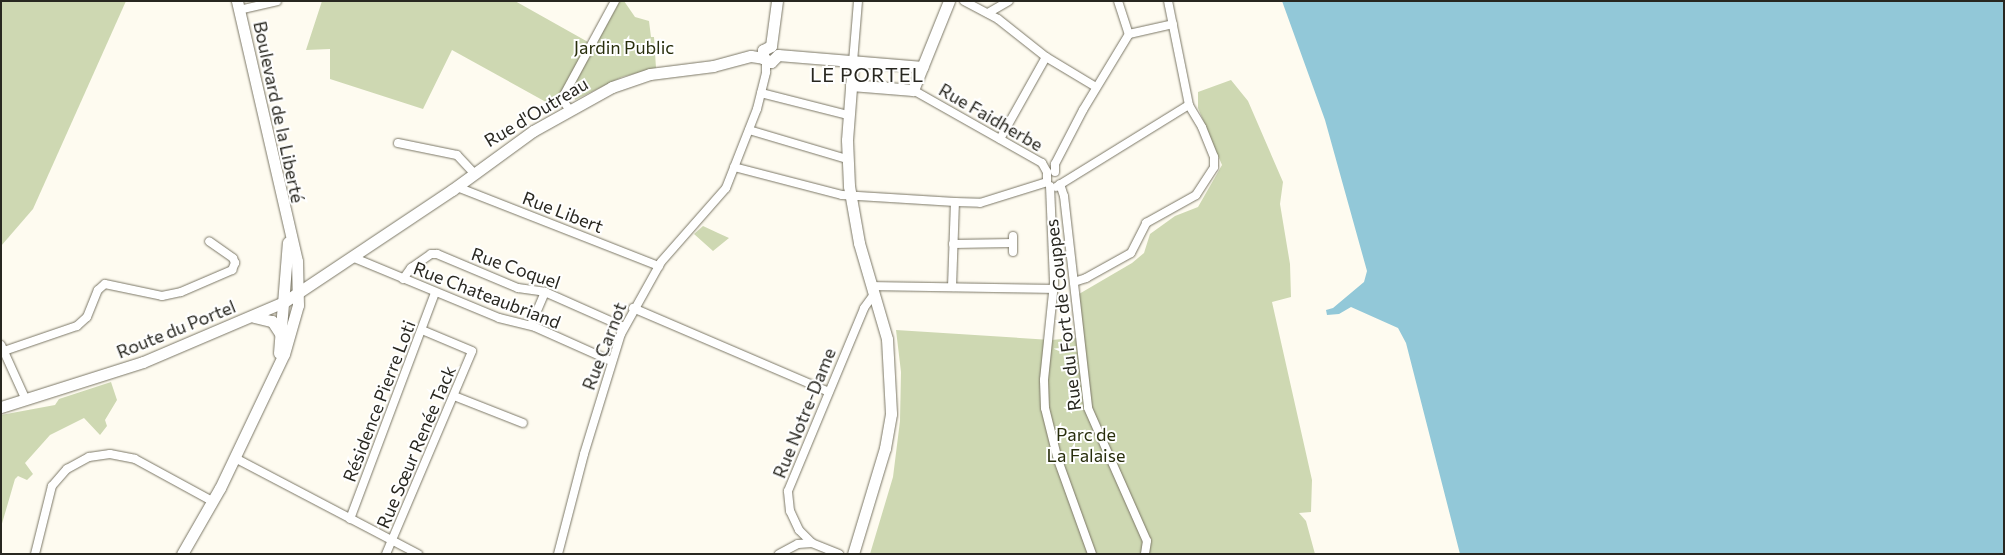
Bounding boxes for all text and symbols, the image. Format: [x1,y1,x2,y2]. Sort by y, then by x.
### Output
street label: Boulevard de la Liberté [249,19,309,205]
park label: Jardin Public [574,36,674,58]
district label: LE PORTEL [809,62,925,86]
street label: Rue d'Outreau [480,73,592,151]
street label: Rue Faidherbe [935,79,1047,155]
street label: Rue Libert [520,187,606,237]
street label: Rue du Fort de Couppes [1041,218,1085,412]
street label: Rue Coquel [469,243,563,293]
street label: Rue Chateaubriand [410,257,564,333]
street label: Route du Portel [113,295,239,363]
street label: Rue Carnot [577,299,631,393]
street label: Résidence Pierre Loti [338,317,420,485]
street label: Rue Notre-Dame [768,345,840,481]
street label: Rue Sœur Renée Tack [372,362,460,532]
park label: Parc de La Falaise [1047,424,1125,466]

